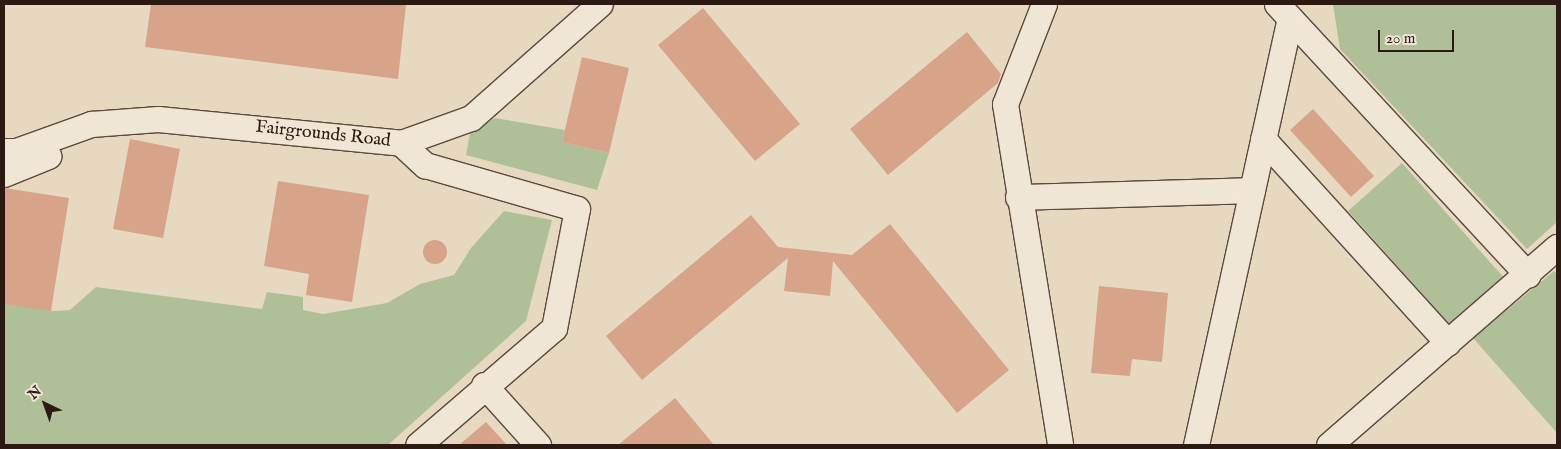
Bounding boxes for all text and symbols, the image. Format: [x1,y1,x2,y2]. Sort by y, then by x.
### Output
scale bar [1381,20,1457,52]
text: 20 m [1386,29,1415,48]
street label: Fairgrounds Road [254,117,392,153]
north arrow [20,379,70,429]
text: N [24,382,45,404]

